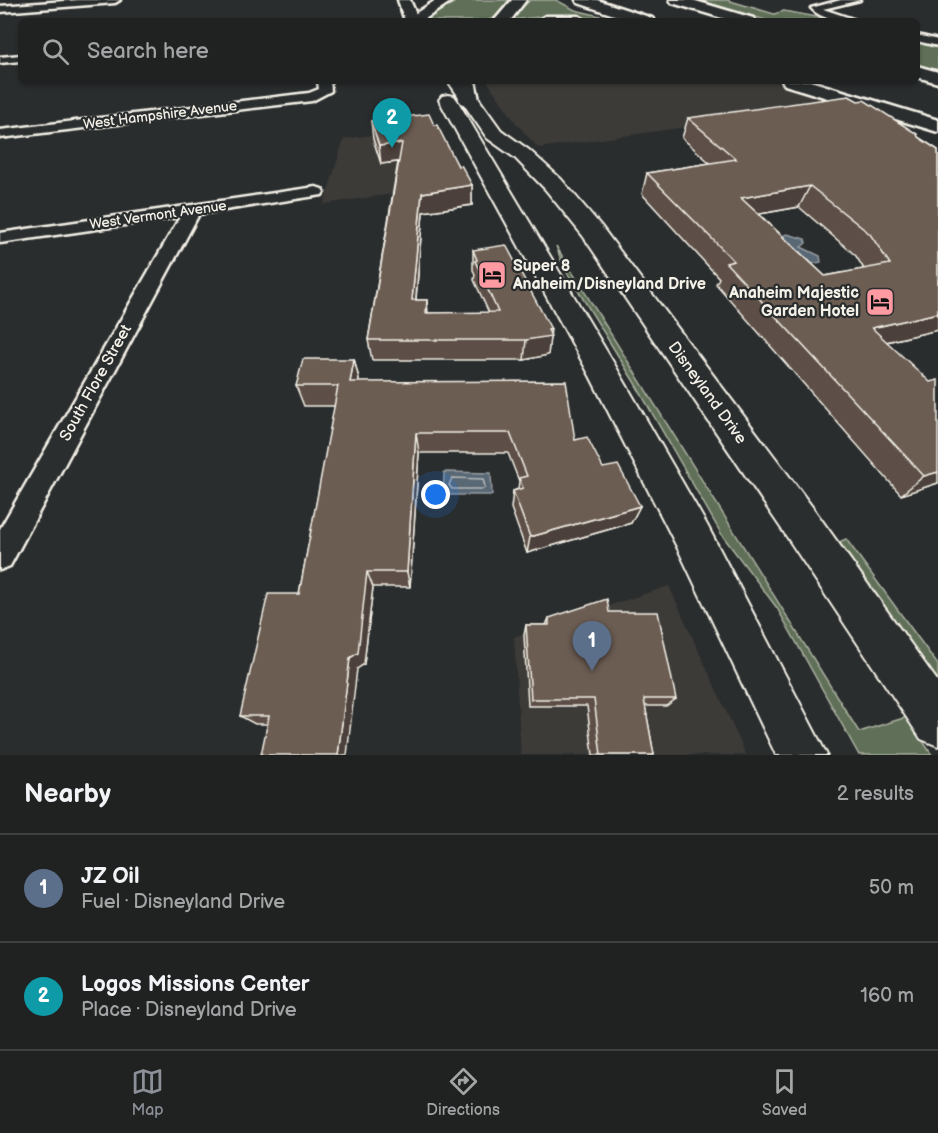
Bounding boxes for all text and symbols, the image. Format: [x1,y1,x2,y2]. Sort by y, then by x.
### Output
search box [18,18,920,84]
icon: search [39,35,72,68]
text: Search here [87,38,209,65]
street label: West Hampshire Avenue [82,97,238,133]
pin: 2 [372,98,412,148]
street label: West Vermont Avenue [88,197,228,233]
place label: Super 8 Anaheim/Disneyland Drive [512,257,706,294]
hotel icon: Super 8 Anaheim/Disneyland Drive [476,259,508,291]
place label: Anaheim Majestic Garden Hotel [728,284,859,321]
hotel icon: Anaheim Majestic Garden Hotel [864,286,896,318]
street label: South Flore Street [56,321,136,445]
street label: Disneyland Drive [664,338,751,448]
your location [421,480,450,509]
pin: 1 [572,622,612,671]
text: Nearby [24,779,111,810]
text: 2 results [837,782,914,806]
text: JZ Oil [81,863,139,890]
text: 1 [39,876,48,900]
text: 50 m [869,876,914,900]
text: Fuel · Disneyland Drive [81,890,285,914]
text: Logos Missions Center [81,971,310,998]
text: 2 [38,984,49,1008]
text: 160 m [860,984,914,1008]
text: Place · Disneyland Drive [81,998,297,1022]
tab: Map [131,1065,164,1120]
tab: Directions [426,1065,500,1120]
tab: Saved [762,1065,807,1120]

